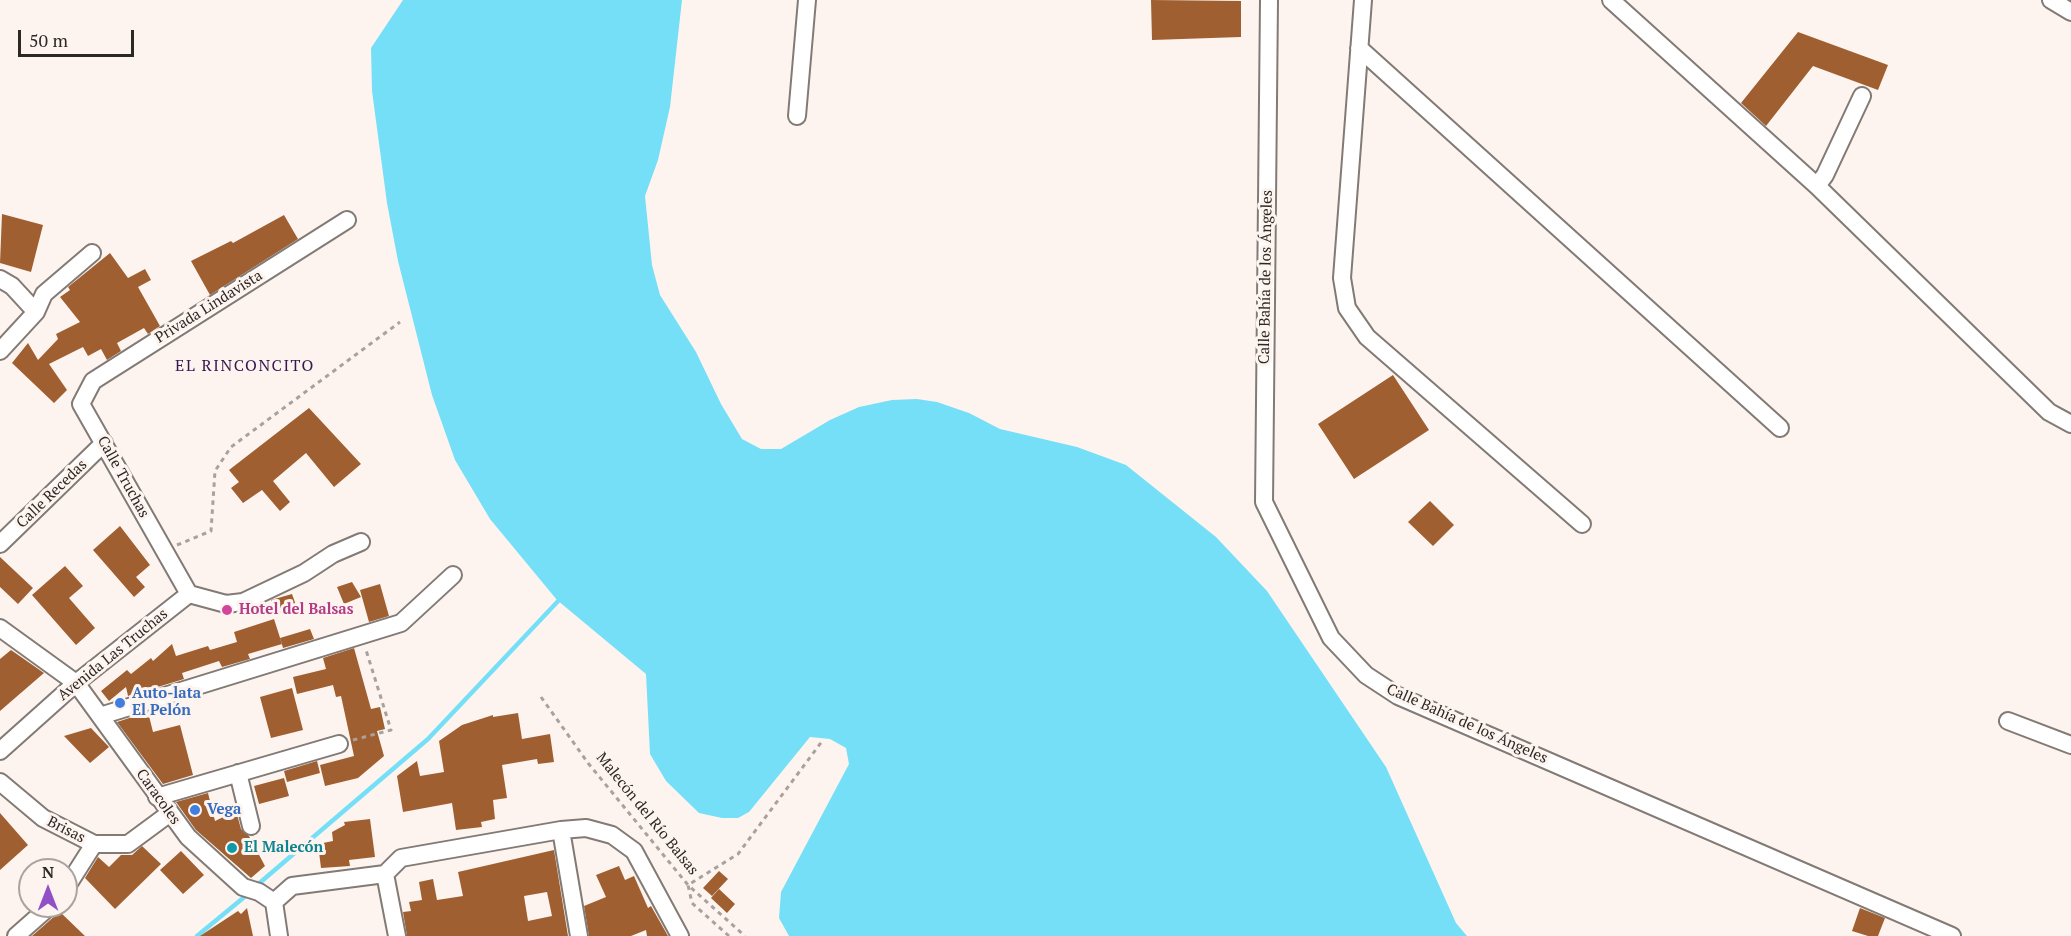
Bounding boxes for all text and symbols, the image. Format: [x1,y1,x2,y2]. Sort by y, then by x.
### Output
scale bar [21,18,136,56]
text: 50 m [29,28,68,52]
street label: Calle Bahía de los Ángeles [1255,190,1277,364]
street label: Privada Lindavista [152,267,266,347]
district label: EL RINCONCITO [175,356,315,376]
street label: Calle Truchas [93,433,153,521]
street label: Calle Recedas [13,456,91,532]
place label: Hotel del Balsas [239,601,353,619]
marker: Hotel del Balsas [220,603,234,617]
street label: Avenida Las Truchas [54,605,172,705]
street label: Calle Bahía de los Ángeles [1384,680,1550,768]
place label: Auto-lata El Pelón [132,685,201,720]
marker: Auto-lata El Pelón [113,696,127,710]
street label: Malecón del Río Balsas [592,749,702,879]
street label: Caracoles [132,766,184,828]
place label: Vega [207,801,241,819]
marker: Vega [188,803,202,817]
street label: Brisas [44,813,88,847]
place label: El Malecón [244,839,323,857]
marker: El Malecón [225,841,239,855]
north arrow [18,858,78,918]
text: N [42,861,54,883]

